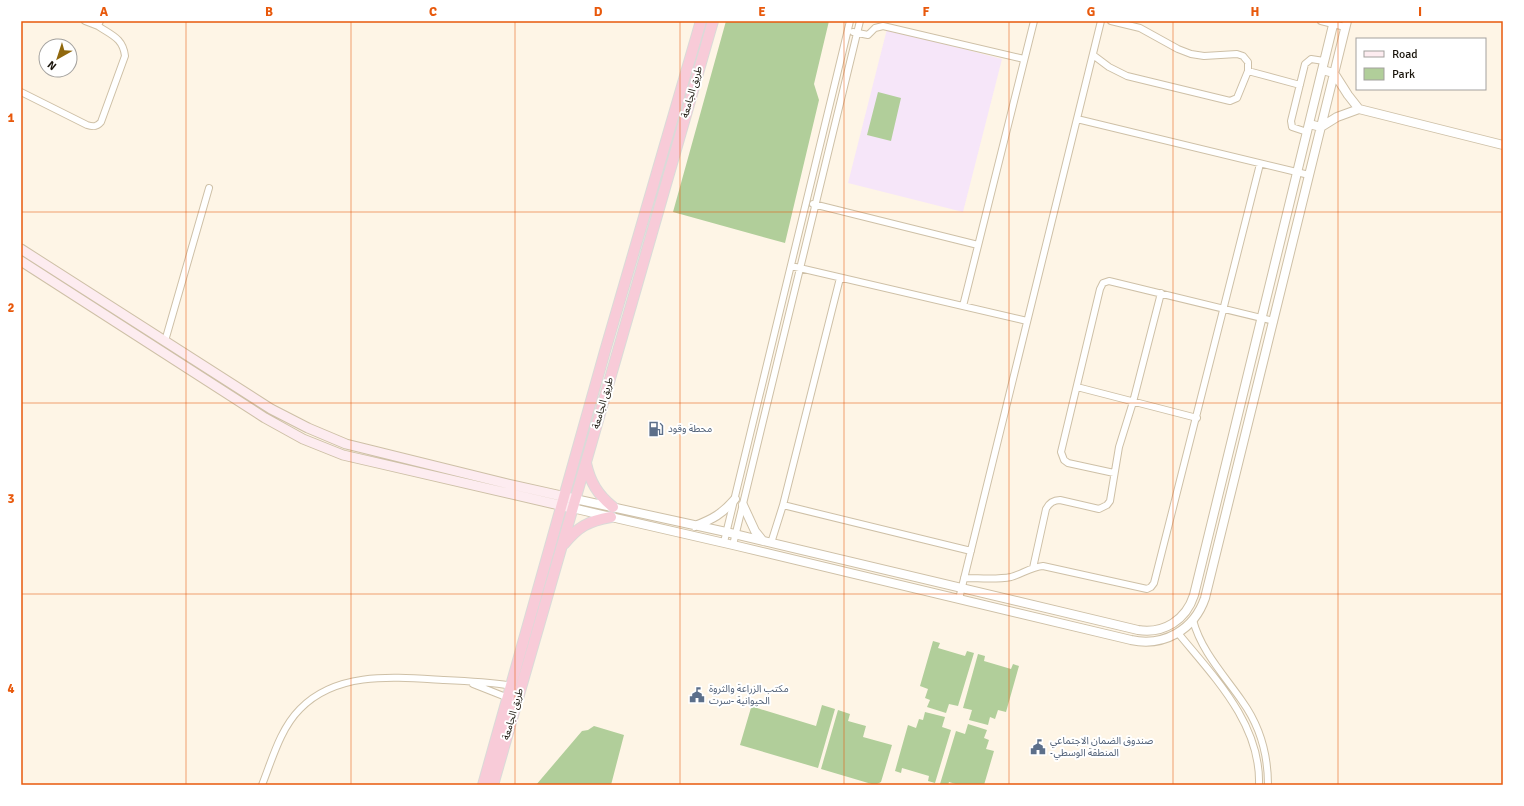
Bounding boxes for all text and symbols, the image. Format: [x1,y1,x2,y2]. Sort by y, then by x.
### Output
text: A [100,4,109,20]
text: B [265,4,273,20]
text: C [429,4,437,20]
text: D [594,4,603,20]
text: E [758,4,766,20]
text: F [923,4,930,20]
text: G [1087,4,1095,20]
text: H [1251,4,1259,20]
text: I [1418,4,1422,20]
north arrow [38,38,78,78]
legend [1356,38,1486,90]
text: Road [1392,47,1418,62]
text: N [45,58,59,73]
street label: طريق الجامعة [679,65,705,119]
text: Park [1392,67,1415,82]
text: 1 [7,110,15,126]
text: 2 [7,300,15,316]
street label: طريق الجامعة [590,376,616,430]
fuel station icon: محطة وقود [647,420,665,438]
place label: محطة وقود [668,423,712,435]
text: 3 [7,491,15,507]
text: 4 [7,681,15,697]
place label: مكتب الزراعة والثروة الحيوانية -سرت [709,683,789,707]
public building icon: مكتب الزراعة والثروة الحيوانية -سرت [688,686,706,704]
street label: طريق الجامعة [500,687,526,741]
place label: صندوق الضمان الاجتماعي -المنطقة الوسطي [1050,735,1153,760]
public building icon: صندوق الضمان الاجتماعي -المنطقة الوسطي [1029,738,1047,756]

